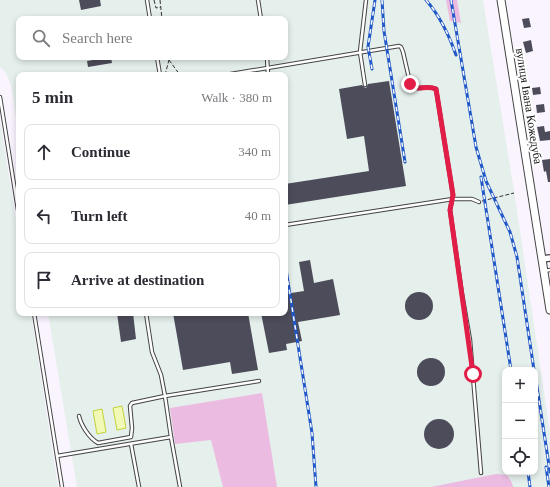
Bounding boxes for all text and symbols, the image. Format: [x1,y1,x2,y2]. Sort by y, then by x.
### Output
search box [16,16,288,60]
icon: search [30,27,52,49]
text: Search here [62,30,132,46]
street label: вулиця Івана Кожедуба [513,47,545,166]
route end [401,75,419,93]
text: 5 min [32,88,73,107]
text: Walk · 380 m [201,90,272,105]
icon: ahead [33,141,55,163]
text: Continue [71,144,130,160]
text: 340 m [238,144,271,159]
icon: left [33,205,55,227]
text: Turn left [71,208,128,224]
text: 40 m [245,208,271,223]
icon: arrive [33,269,55,291]
text: Arrive at destination [71,272,204,288]
route start [464,365,482,383]
map controls [502,367,538,475]
button: + [502,367,538,403]
button: − [502,403,538,439]
button: locate [502,439,538,475]

